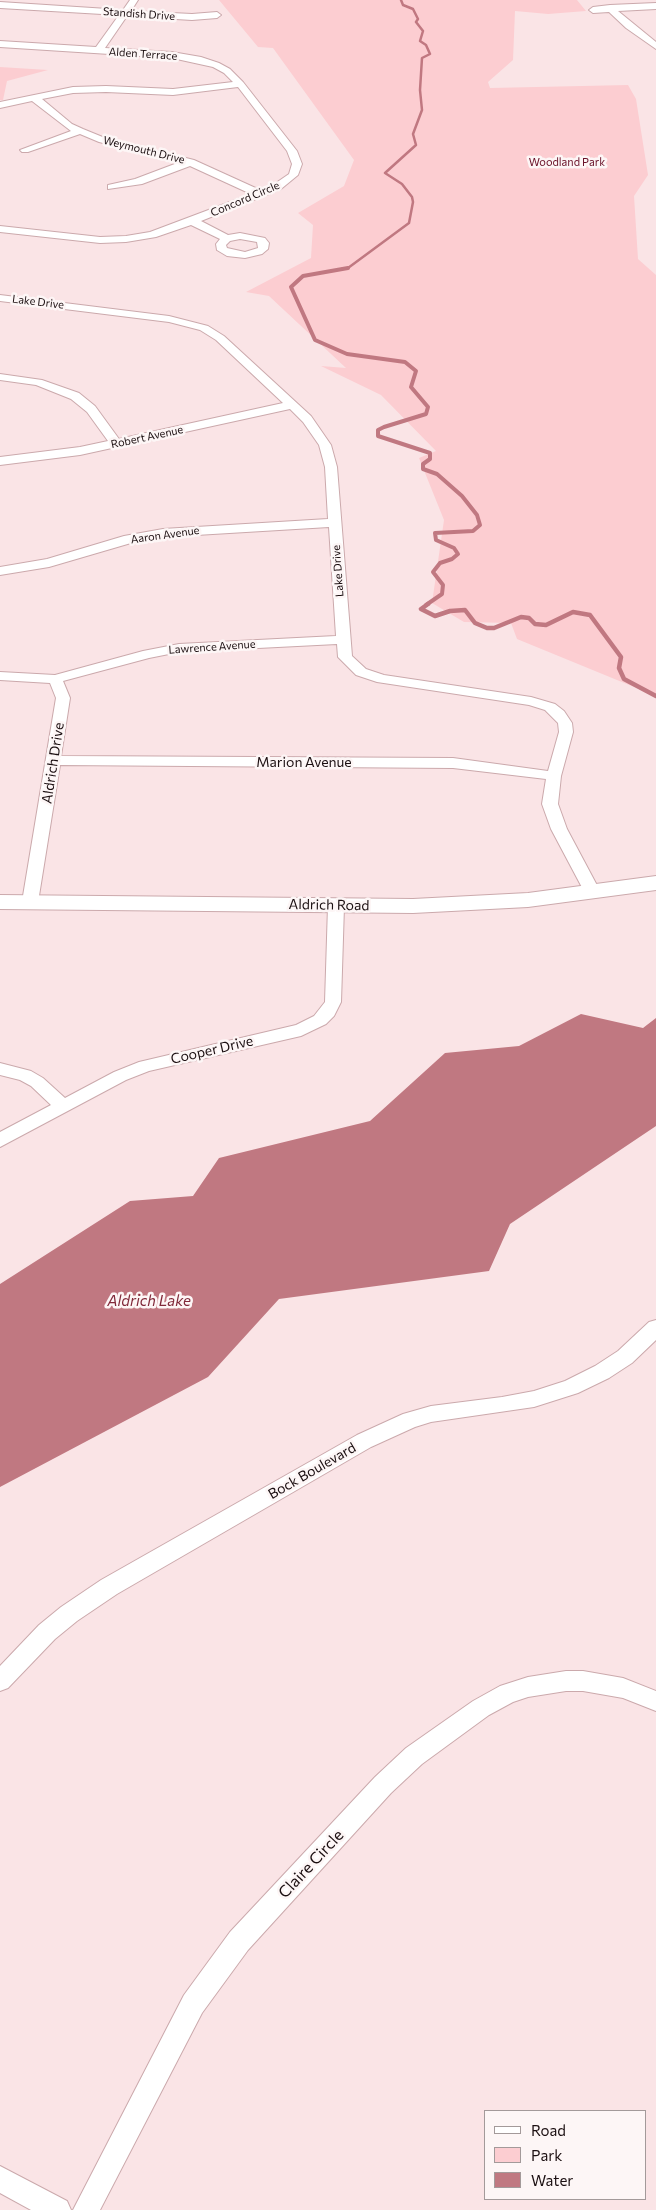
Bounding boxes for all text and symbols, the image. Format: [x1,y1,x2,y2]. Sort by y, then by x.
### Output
street label: Standish Drive [103,5,175,23]
street label: Alden Terrace [108,45,178,63]
street label: Weymouth Drive [102,133,186,167]
park label: Woodland Park [529,155,605,169]
street label: Concord Circle [209,179,281,219]
street label: Lake Drive [11,292,65,312]
street label: Robert Avenue [110,423,184,451]
street label: Aaron Avenue [130,524,200,546]
street label: Lake Drive [330,544,346,598]
street label: Lawrence Avenue [168,637,256,657]
street label: Aldrich Drive [38,721,68,805]
street label: Marion Avenue [256,754,352,770]
street label: Aldrich Road [288,896,370,914]
street label: Cooper Drive [169,1032,255,1068]
water label: Aldrich Lake [107,1292,191,1310]
street label: Bock Boulevard [265,1439,359,1503]
street label: Claire Circle [274,1826,348,1902]
legend [483,2110,646,2200]
text: Road [531,2121,566,2139]
text: Park [531,2146,562,2164]
text: Water [531,2171,573,2189]

